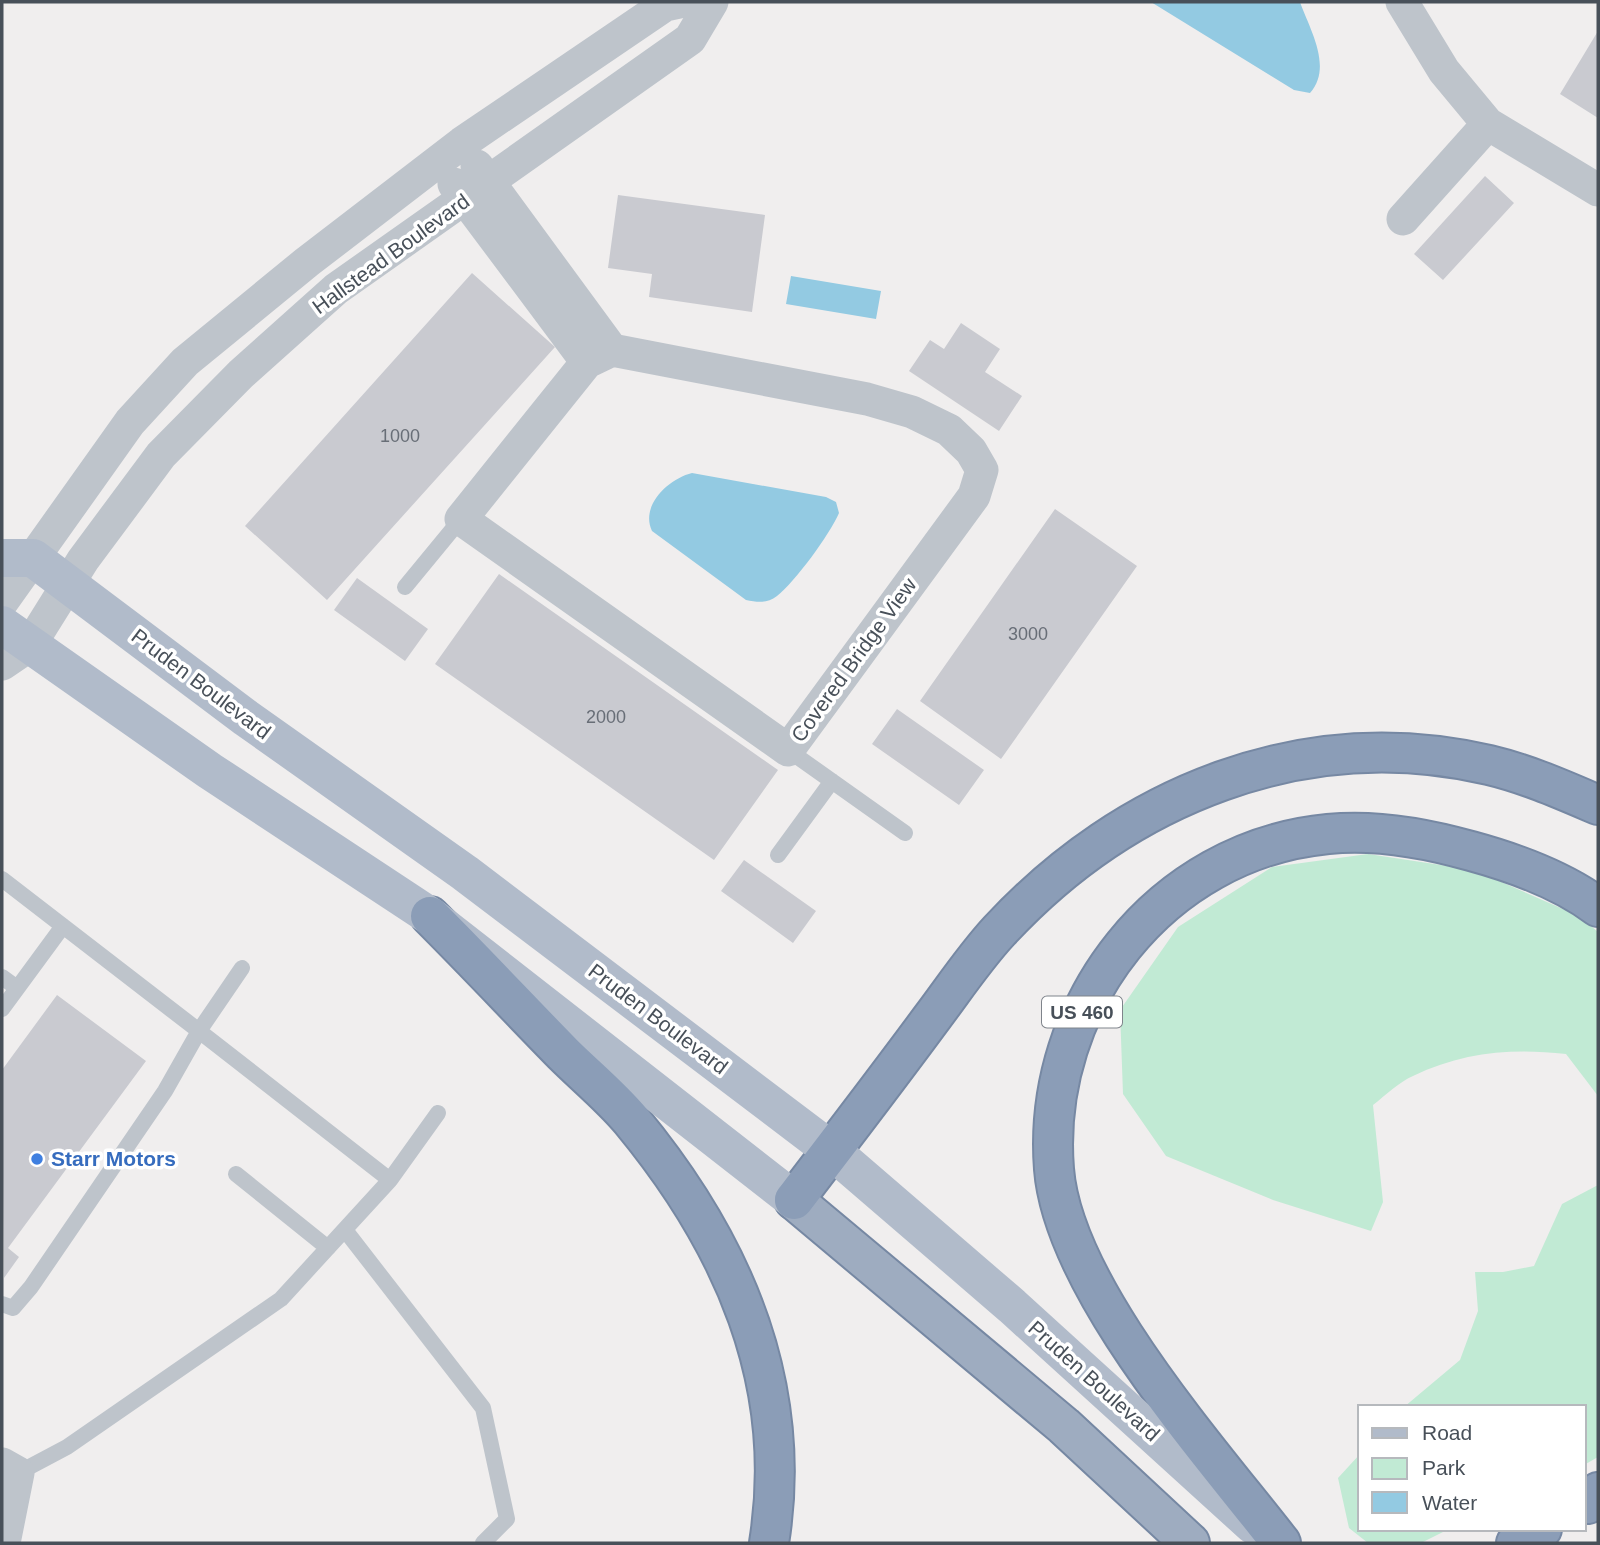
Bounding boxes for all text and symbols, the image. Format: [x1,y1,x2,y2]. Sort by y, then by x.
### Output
street label: Hallstead Boulevard [308,189,473,318]
house number: 1000 [380,426,420,446]
street label: Covered Bridge View [786,573,921,746]
street label: Pruden Boulevard [127,624,275,743]
house number: 3000 [1008,624,1048,644]
house number: 2000 [586,707,626,727]
street label: Pruden Boulevard [584,959,732,1078]
road number: US 460 [1042,996,1122,1028]
place label: Starr Motors [51,1147,176,1170]
marker: Starr Motors [29,1151,45,1167]
street label: Pruden Boulevard [1024,1316,1165,1445]
legend [1358,1405,1586,1531]
text: Road [1422,1421,1472,1444]
text: Park [1422,1456,1466,1479]
text: Water [1422,1491,1477,1514]

